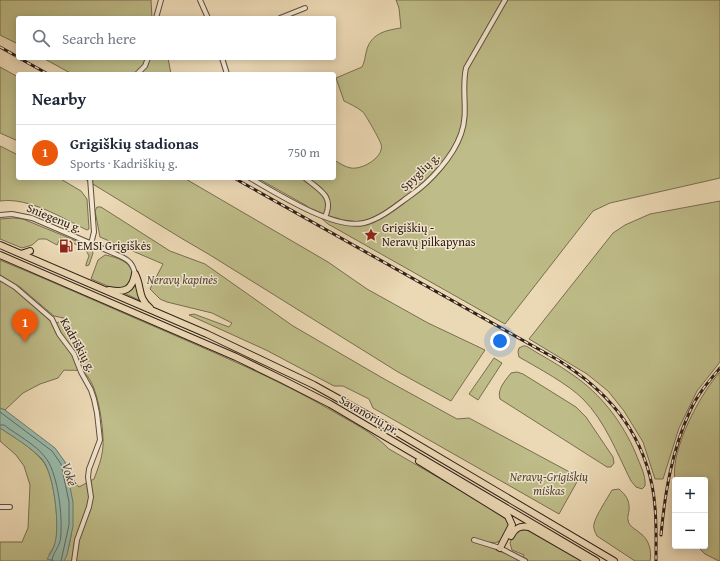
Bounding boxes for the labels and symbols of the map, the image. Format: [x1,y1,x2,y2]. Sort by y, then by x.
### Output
street label: Spyglių g. [396,148,443,195]
street label: Sniegenų g. [24,199,84,236]
place label: Grigiškių - Neravų pilkapynas [382,219,476,250]
place icon: Grigiškių - Neravų pilkapynas [363,227,379,243]
place label: EMSI Grigiškės [77,237,151,254]
fuel station icon: EMSI Grigiškės [58,238,74,254]
park label: Neravų kapinės [147,271,218,288]
pin: 1 [12,309,38,342]
street label: Kadriškių g. [57,315,100,375]
your location [490,331,510,351]
street label: Savanorių pr. [336,391,402,439]
water label: Vokė [57,460,82,488]
park label: Neravų-Grigiškių miškas [510,468,588,499]

